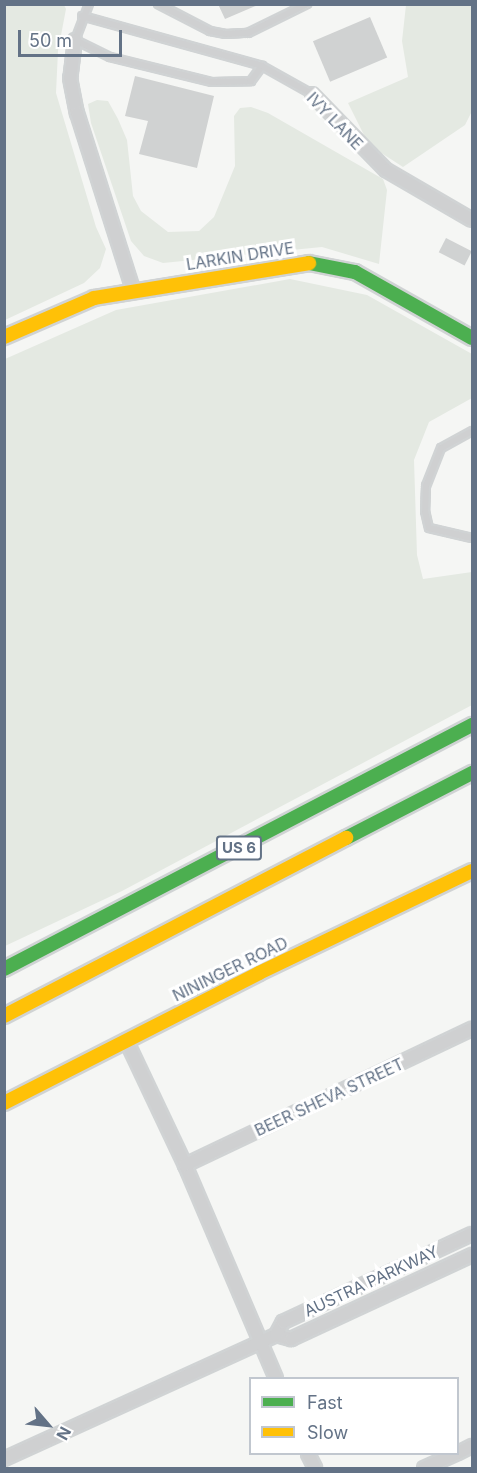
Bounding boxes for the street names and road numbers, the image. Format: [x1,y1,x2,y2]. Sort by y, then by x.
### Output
street label: IVY LANE [303,88,367,154]
street label: LARKIN DRIVE [185,238,295,274]
road number: US 6 [215,836,263,860]
street label: NININGER ROAD [169,933,291,1005]
street label: BEER SHEVA STREET [251,1054,407,1140]
street label: AUSTRA PARKWAY [301,1241,441,1321]

